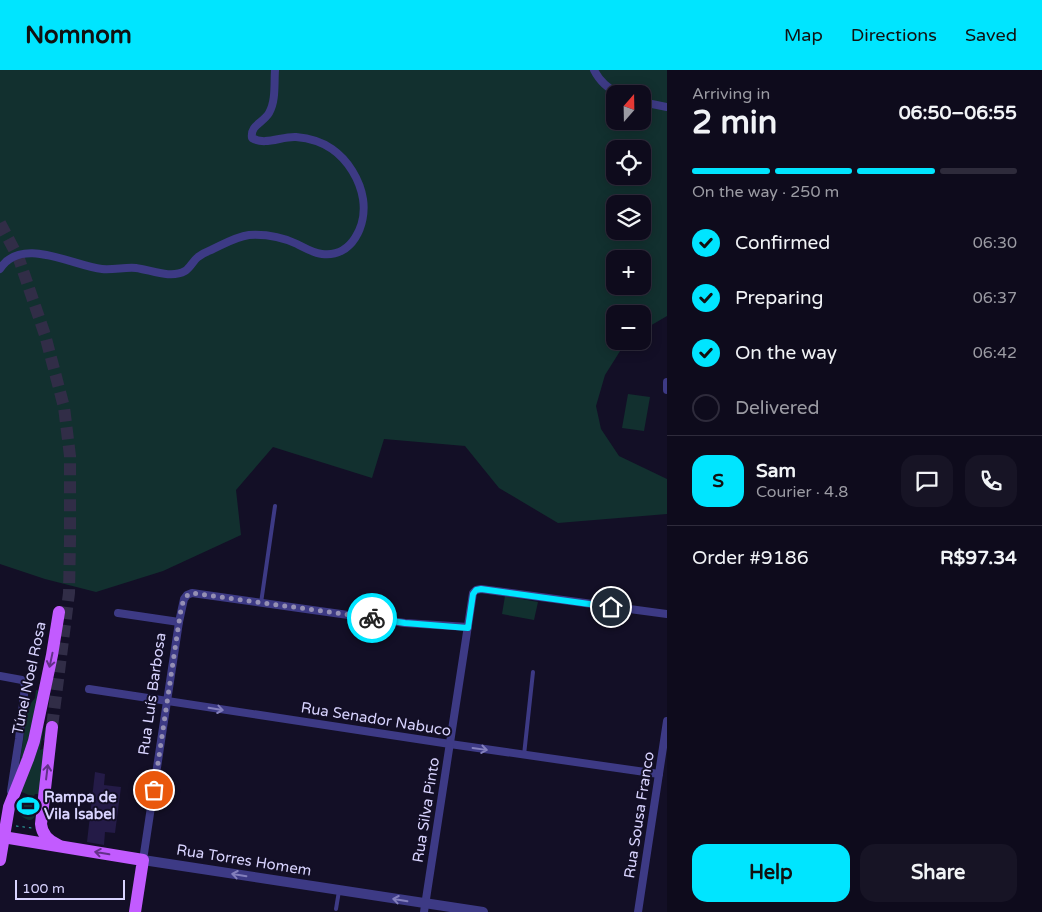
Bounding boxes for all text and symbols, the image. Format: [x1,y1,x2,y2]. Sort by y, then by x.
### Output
text: Nomnom [25,21,132,50]
text: Map [784,24,823,46]
text: Directions [851,24,937,46]
text: Saved [965,24,1017,46]
text: Arriving in [692,84,770,104]
north arrow [606,85,651,130]
map controls [606,85,651,350]
text: 06:50–06:55 [899,102,1017,124]
text: 2 min [692,104,777,142]
button: locate [606,140,651,185]
text: On the way · 250 m [692,182,839,202]
button: layers [606,195,651,240]
icon: check [692,229,720,257]
text: Confirmed [735,232,830,254]
text: 06:30 [973,233,1017,253]
button: + [606,250,651,295]
icon: check [692,284,720,312]
text: Preparing [735,287,824,309]
text: 06:37 [973,288,1017,308]
button: − [606,305,651,350]
icon: check [692,339,720,367]
text: On the way [735,342,837,364]
text: 06:42 [973,343,1017,363]
text: Delivered [735,397,820,419]
button: chat [901,455,953,507]
button: phone [965,455,1017,507]
text: Sam [756,460,796,482]
text: S [712,470,724,492]
text: Courier · 4.8 [756,482,848,502]
text: Order #9186 [692,547,809,569]
text: R$97.34 [940,547,1017,569]
pin [590,586,632,628]
courier [347,593,397,643]
icon: home [597,593,625,621]
icon: bike [358,604,386,632]
street label: Túnel Noel Rosa [8,620,50,736]
street label: Rua Luís Barbosa [134,632,170,756]
one-way arrow [46,652,56,668]
street label: Rua Senador Nabuco [300,698,452,740]
one-way arrow [208,704,224,714]
one-way arrow [472,744,488,754]
street label: Rua Sousa Franco [620,750,658,880]
street label: Rua Silva Pinto [409,756,443,864]
one-way arrow [42,764,52,780]
pin [133,769,175,811]
icon: bag [140,776,168,804]
place label: Rampa de Vila Isabel [44,788,117,823]
sports icon: Rampa de Vila Isabel [15,793,41,819]
street label: Rua Torres Homem [175,840,313,880]
button: Help [692,844,850,902]
button: Share [860,844,1017,902]
one-way arrow [94,848,110,858]
one-way arrow [232,870,248,880]
scale bar [15,877,125,900]
text: 100 m [22,880,65,897]
one-way arrow [392,895,408,905]

